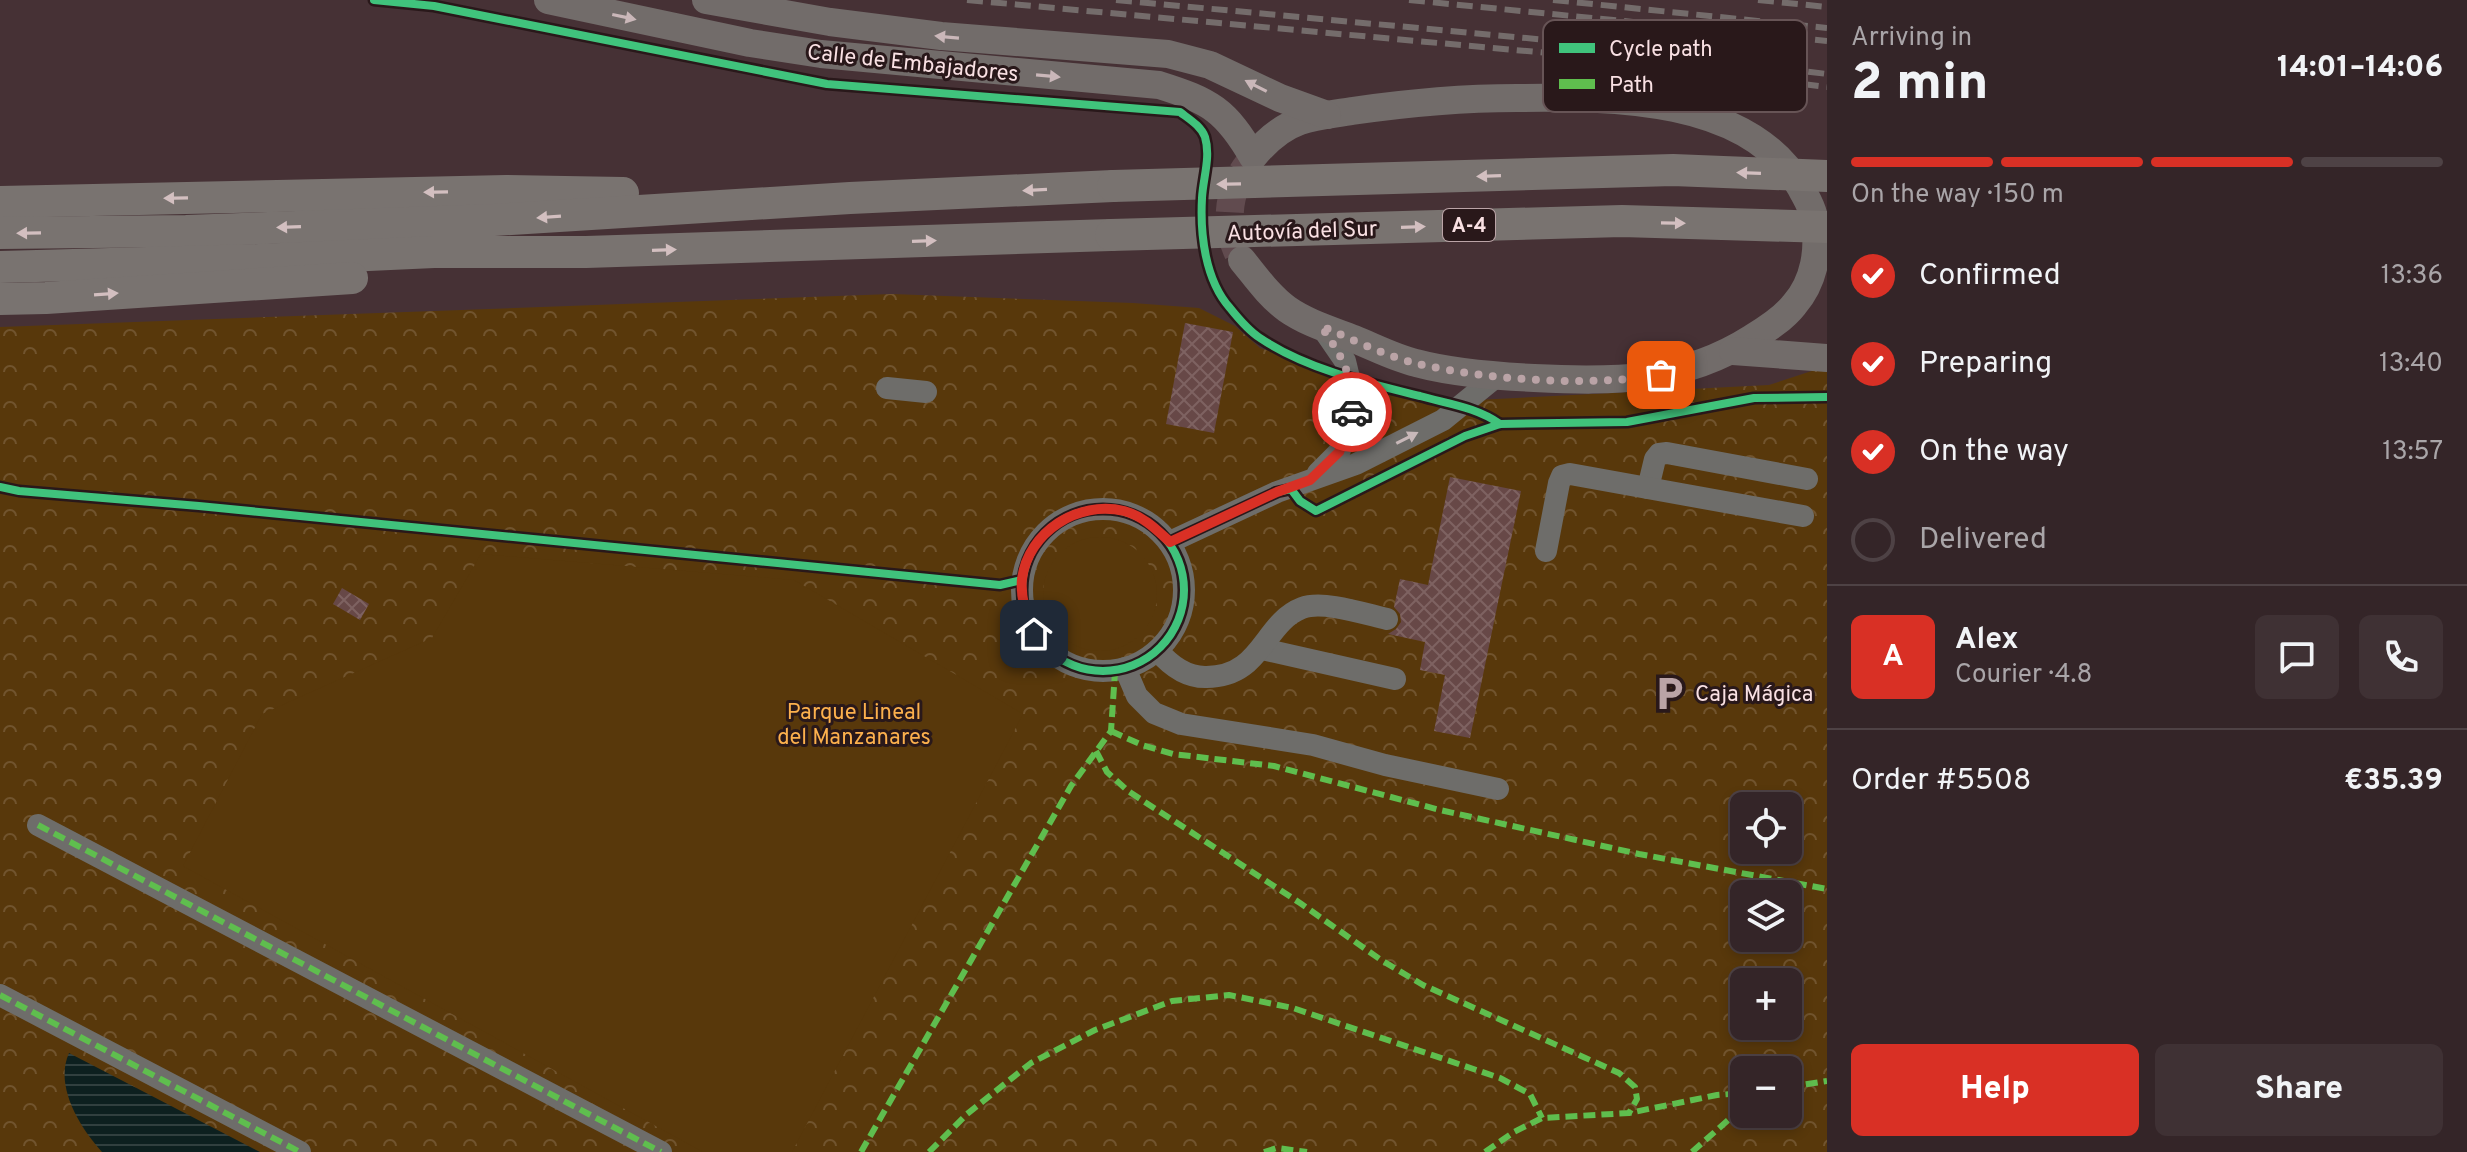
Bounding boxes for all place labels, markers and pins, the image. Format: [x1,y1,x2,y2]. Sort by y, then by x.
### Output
pin [1627,341,1695,409]
pin [1000,600,1068,668]
parking icon: Caja Mágica [1650,674,1688,712]
place label: Caja Mágica [1695,682,1813,709]

